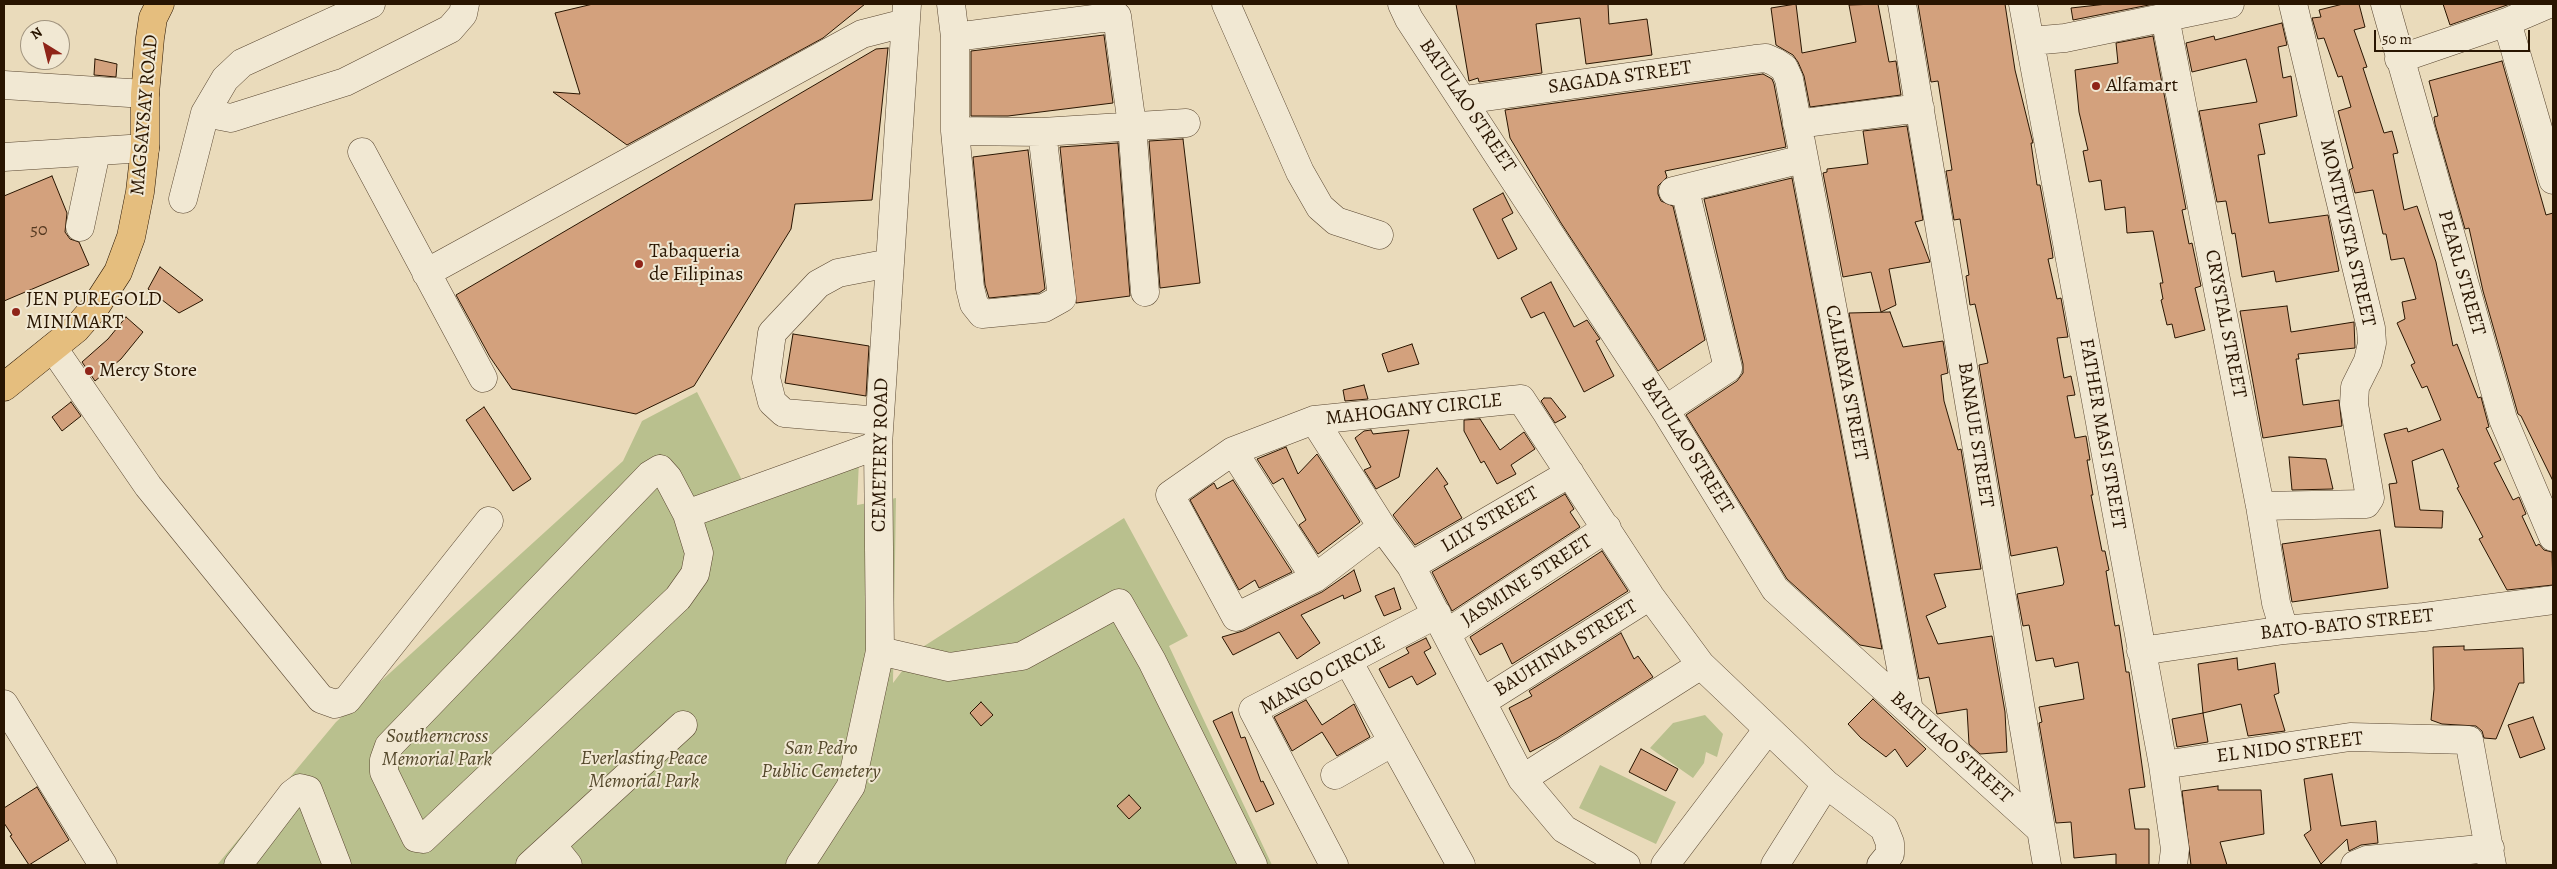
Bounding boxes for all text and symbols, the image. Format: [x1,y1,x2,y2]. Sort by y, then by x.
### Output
north arrow [20,20,70,70]
scale bar [2377,20,2533,52]
text: N [27,23,46,44]
text: 50 m [2382,29,2412,49]
street label: MAGSAYSAY ROAD [126,33,164,197]
street label: BATULAO STREET [1413,35,1521,177]
street label: SAGADA STREET [1547,56,1693,100]
place label: Alfamart [2106,74,2178,98]
marker: Alfamart [2090,80,2102,92]
street label: MONTEVISTA STREET [2314,137,2380,329]
street label: PEARL STREET [2432,208,2490,338]
house number: 50 [30,220,48,242]
place label: Tabaqueria de Filipinas [649,240,743,287]
street label: CRYSTAL STREET [2199,248,2251,400]
marker: Tabaqueria de Filipinas [633,258,645,270]
place label: JEN PUREGOLD MINIMART [26,288,162,335]
street label: CALIRAYA STREET [1819,303,1873,463]
marker: JEN PUREGOLD MINIMART [10,306,22,318]
street label: FATHER MASI STREET [2073,336,2131,532]
place label: Mercy Store [99,359,197,383]
street label: BANAUE STREET [1952,361,1998,509]
marker: Mercy Store [83,365,95,377]
street label: BATULAO STREET [1636,374,1738,518]
street label: CEMETERY ROAD [868,378,894,532]
street label: MAHOGANY CIRCLE [1324,389,1504,431]
street label: LILY STREET [1437,482,1543,558]
street label: JASMINE STREET [1457,530,1597,632]
street label: BAUHINIA STREET [1490,595,1642,703]
street label: BATO-BATO STREET [2259,604,2435,646]
street label: MANGO CIRCLE [1256,632,1390,720]
street label: BATULAO STREET [1885,687,2017,809]
park label: Southerncross Memorial Park [382,725,492,772]
street label: EL NIDO STREET [2215,727,2365,769]
park label: San Pedro Public Cemetery [761,737,881,784]
park label: Everlasting Peace Memorial Park [581,747,707,794]

